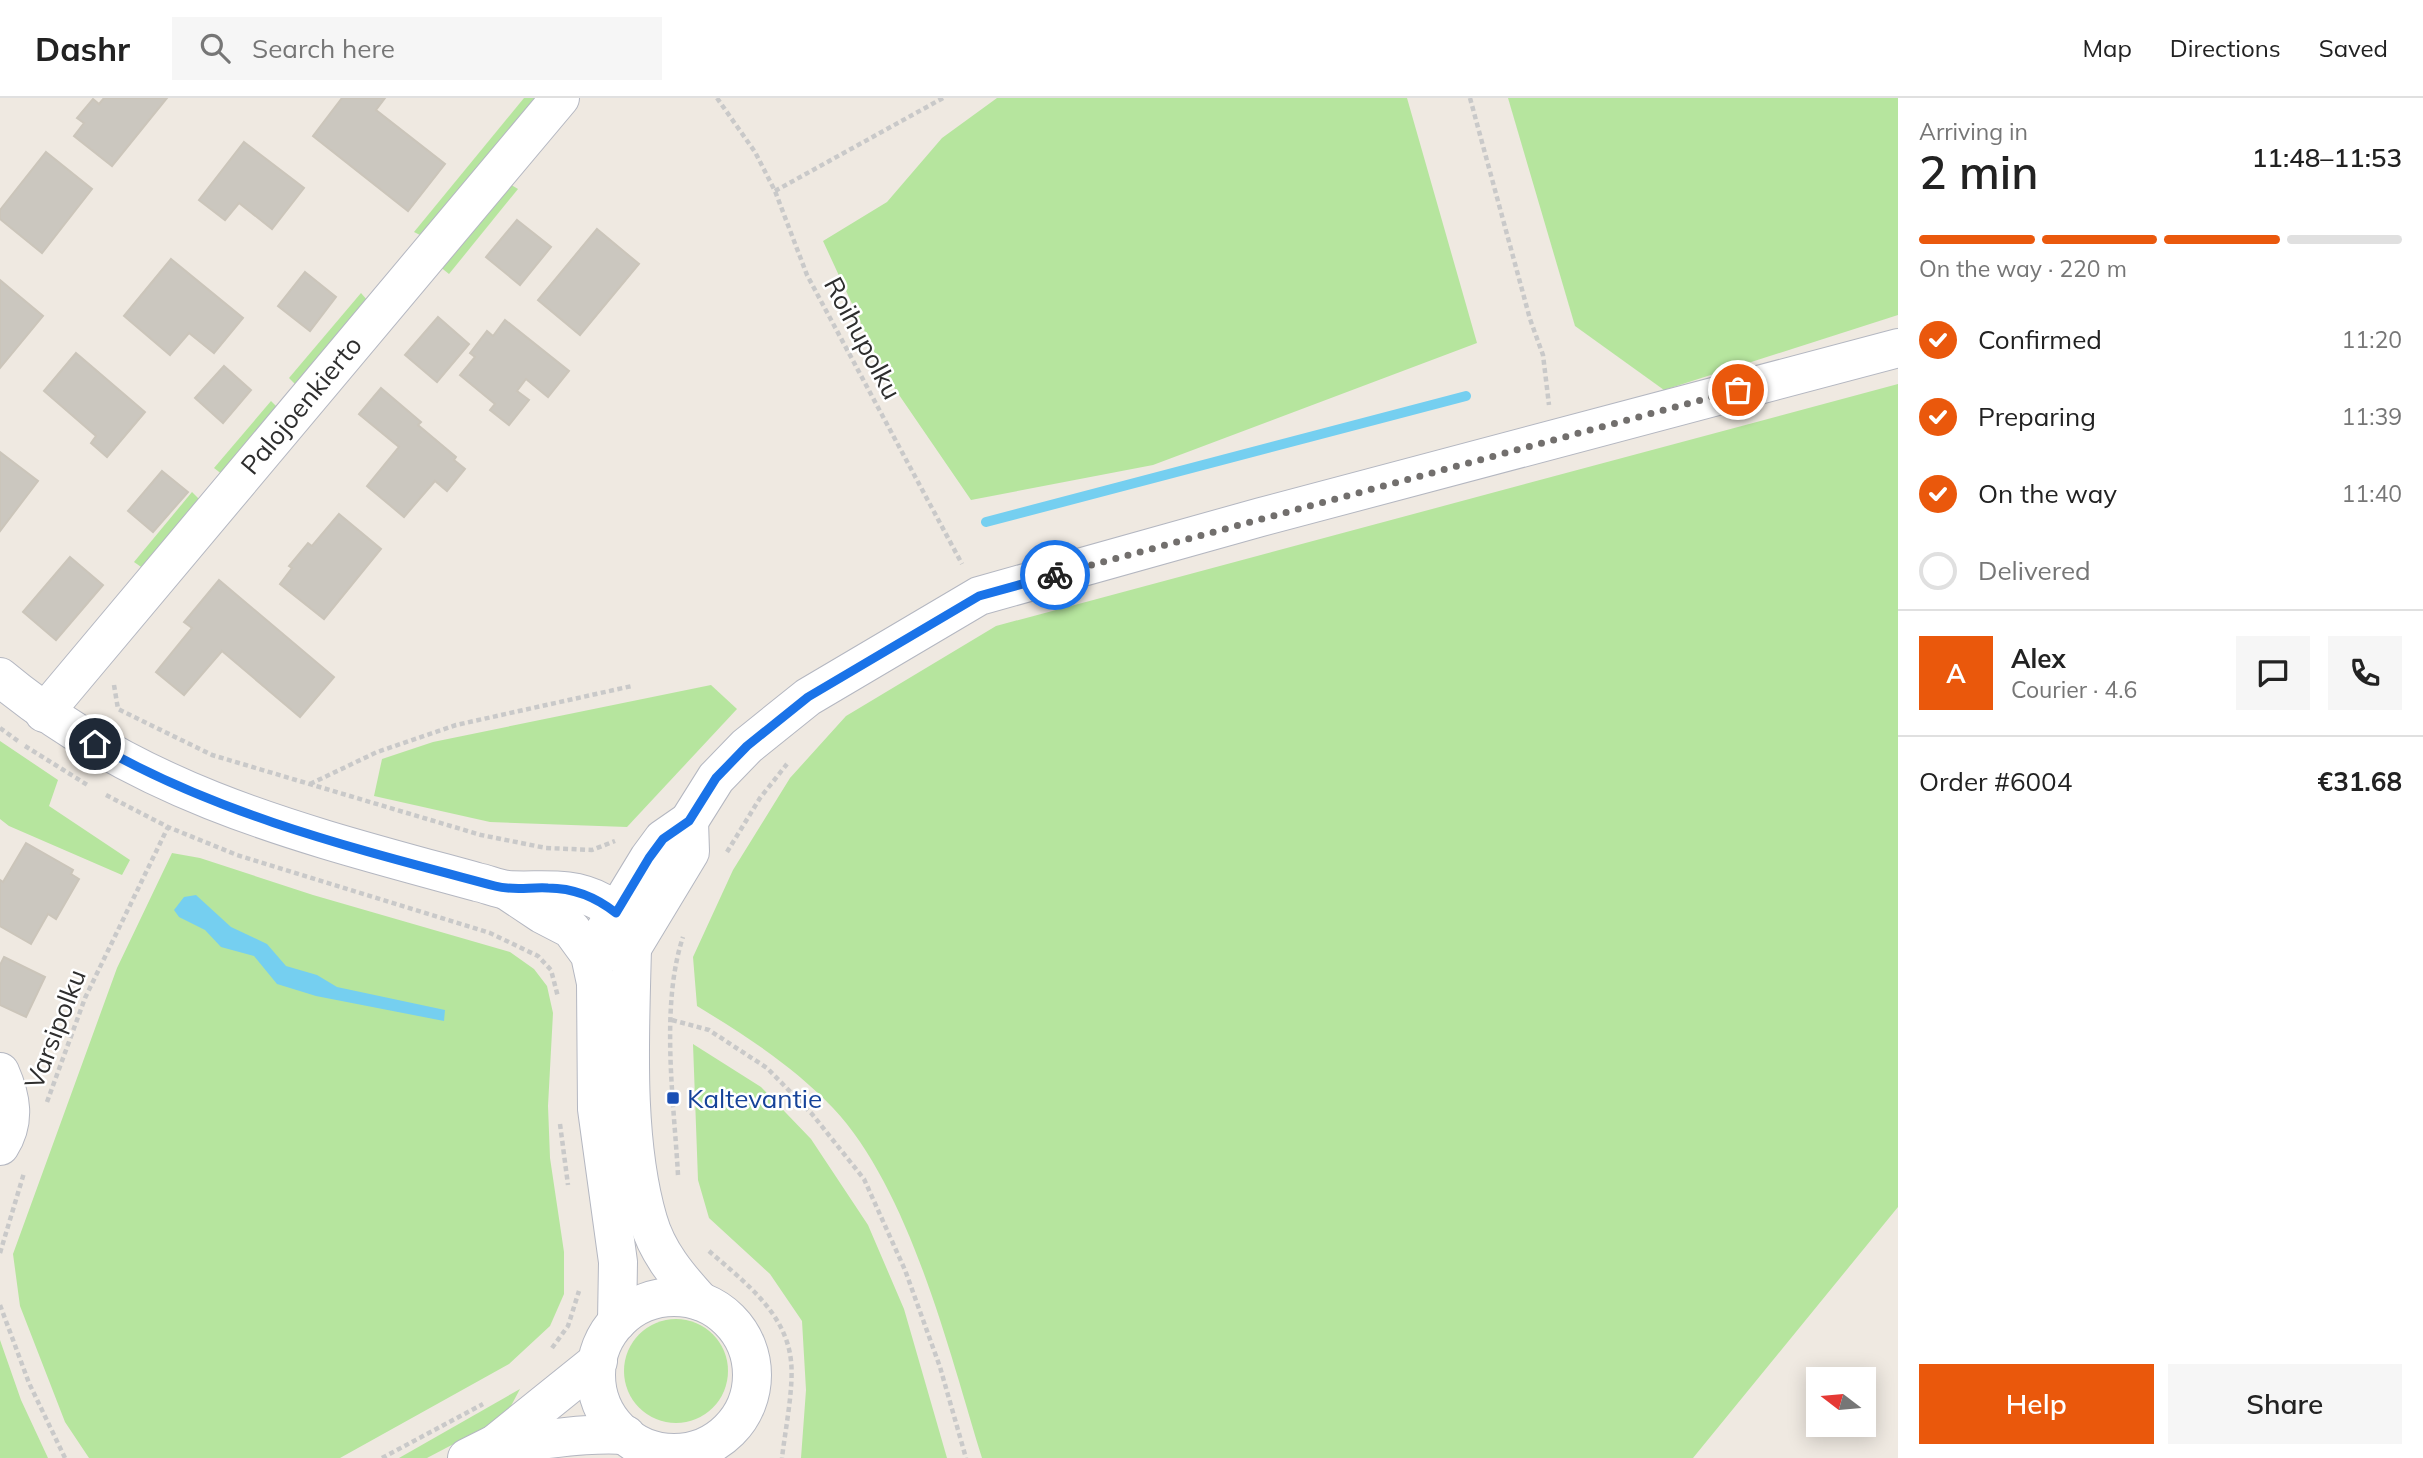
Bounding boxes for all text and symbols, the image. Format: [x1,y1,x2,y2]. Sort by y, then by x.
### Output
search box [172,17,662,80]
text: Dashr [35,28,130,69]
icon: search [196,29,234,67]
text: Search here [252,32,395,65]
text: Map [2082,33,2132,63]
text: Directions [2170,33,2281,63]
text: Saved [2319,33,2388,63]
text: Arriving in [1919,117,2028,146]
text: 11:48–11:53 [2252,141,2402,174]
text: 2 min [1919,143,2038,201]
text: On the way · 220 m [1919,254,2127,283]
street label: Roihupolku [817,271,909,405]
icon: check [1919,321,1957,359]
text: Confirmed [1978,323,2102,356]
text: 11:20 [2342,325,2402,354]
street label: Palojoenkierto [233,329,369,481]
pin [1708,360,1768,420]
icon: bag [1719,371,1757,409]
icon: check [1919,398,1957,436]
text: Preparing [1978,400,2096,433]
text: 11:39 [2342,402,2402,431]
icon: check [1919,475,1957,513]
text: On the way [1978,477,2117,510]
text: 11:40 [2342,479,2402,508]
courier [1020,540,1090,610]
text: Delivered [1978,554,2091,587]
icon: bike [1036,556,1074,594]
button: chat [2236,636,2310,710]
button: phone [2328,636,2402,710]
text: Alex [2011,642,2066,675]
text: A [1946,657,1966,690]
text: Courier · 4.6 [2011,675,2137,704]
pin [65,714,125,774]
icon: home [76,725,114,763]
text: Order #6004 [1919,765,2072,798]
text: €31.68 [2318,765,2402,798]
street label: Varsipolku [17,964,93,1094]
place label: Kaltevantie [687,1082,822,1115]
marker: Kaltevantie [665,1090,681,1106]
button: Help [1919,1364,2154,1444]
button: Share [2168,1364,2402,1444]
north arrow [1806,1367,1876,1437]
map controls [1806,1367,1876,1437]

